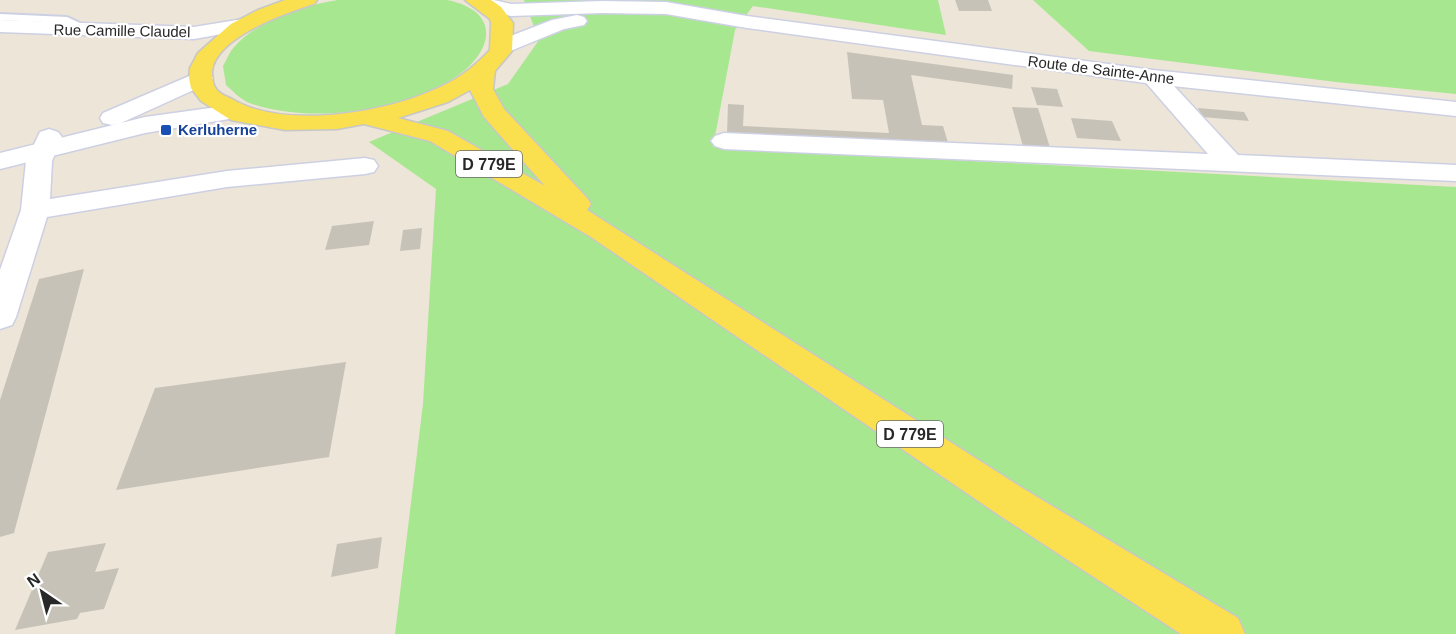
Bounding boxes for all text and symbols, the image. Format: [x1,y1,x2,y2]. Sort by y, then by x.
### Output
street label: Rue Camille Claudel [54,21,191,40]
street label: Route de Sainte-Anne [1027,52,1175,87]
place label: Kerluherne [178,121,257,138]
marker: Kerluherne [159,123,173,137]
road number: D 779E [456,151,522,177]
road number: D 779E [877,421,943,447]
north arrow [12,562,72,622]
text: N [24,570,43,590]

